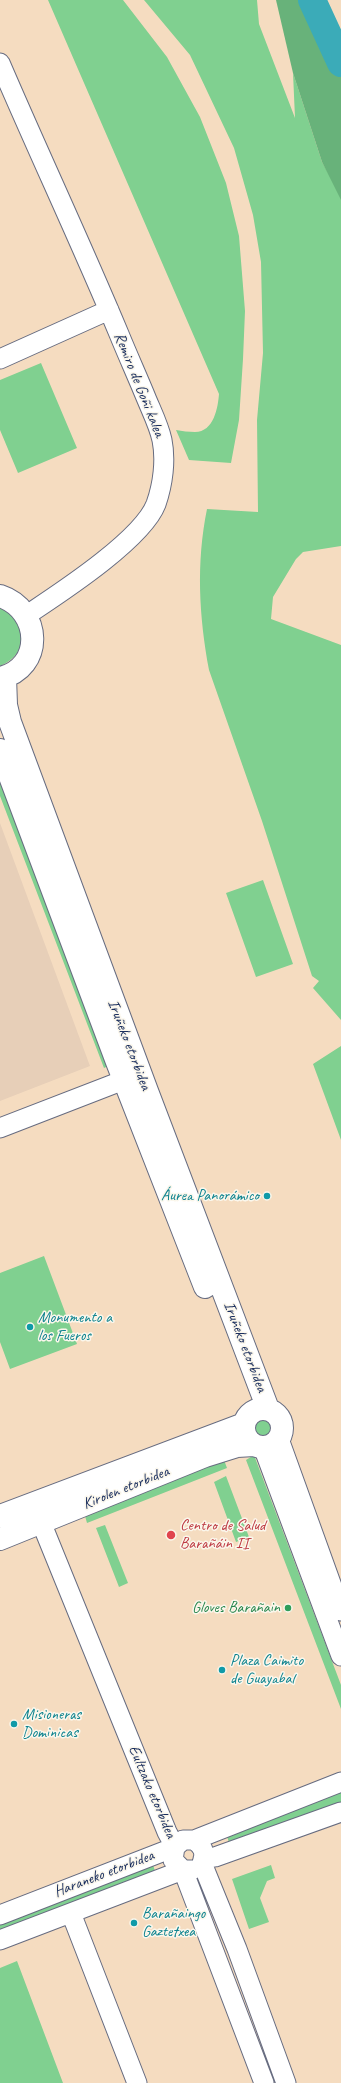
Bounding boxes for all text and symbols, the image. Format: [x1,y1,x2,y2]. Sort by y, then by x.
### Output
street label: Remiro de Goñi kalea [109,330,169,440]
street label: Iruñeko etorbidea [103,997,155,1093]
place label: Áurea Panorámico [161,1186,259,1206]
marker: Áurea Panorámico [262,1191,272,1201]
street label: Iruñeko etorbidea [219,1299,271,1395]
place label: Monumento a los Fueros [38,1308,112,1346]
marker: Monumento a los Fueros [25,1322,35,1332]
street label: Kirolen etorbidea [80,1462,172,1514]
place label: Centro de Salud Barañáin II [180,1516,265,1554]
marker: Centro de Salud Barañáin II [165,1529,177,1541]
place label: Gloves Barañain [192,1598,280,1618]
marker: Gloves Barañain [283,1603,293,1613]
place label: Plaza Caimito de Guayabal [230,1651,303,1689]
marker: Plaza Caimito de Guayabal [217,1665,227,1675]
place label: Misioneras Dominicas [22,1705,81,1743]
marker: Misioneras Dominicas [9,1719,19,1729]
street label: Eultzako etorbidea [124,1743,180,1841]
street label: Haraneko etorbidea [51,1846,157,1902]
place label: Barañaingo Gaztetxea [142,1904,205,1942]
marker: Barañaingo Gaztetxea [129,1918,139,1928]

